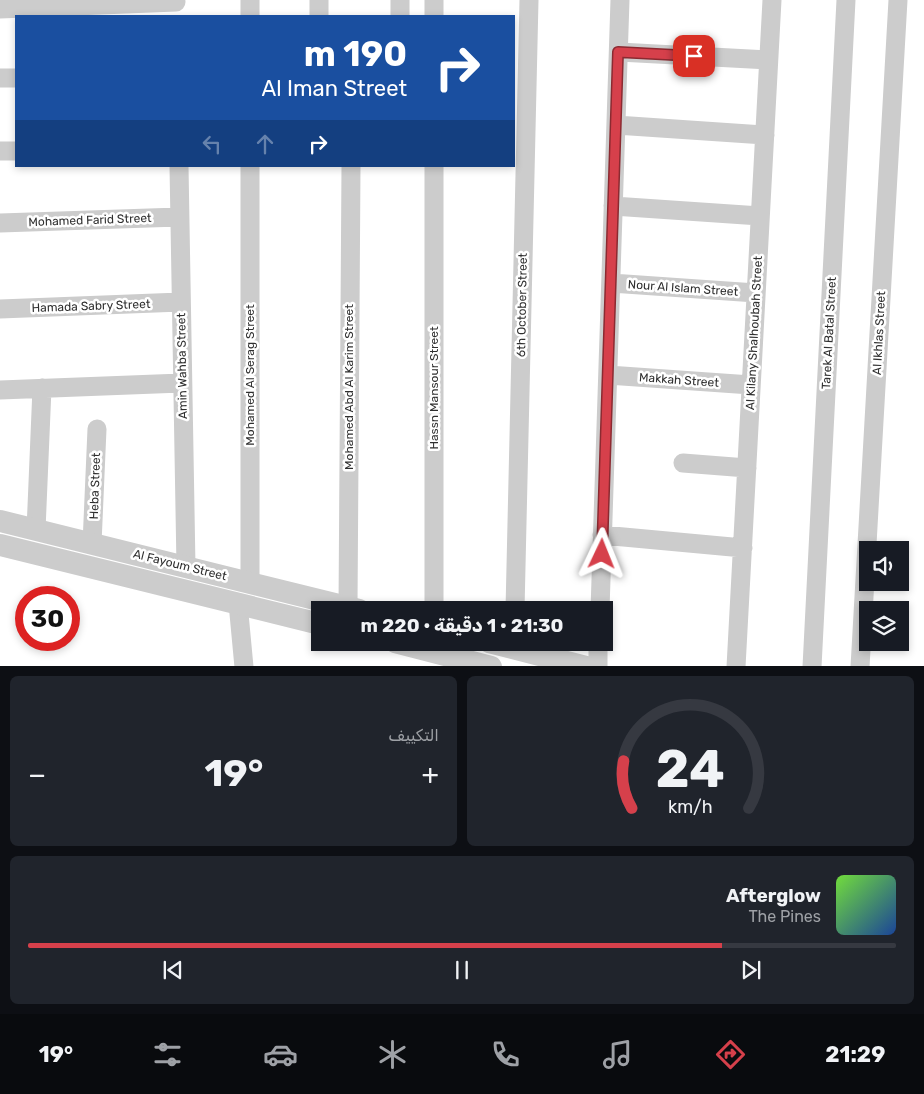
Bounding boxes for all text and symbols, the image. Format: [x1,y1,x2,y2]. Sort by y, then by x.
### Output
text: 190 m [304,33,407,75]
icon: right [425,35,490,100]
pin [673,35,715,77]
icon: arrive [680,42,708,70]
text: Al Iman Street [261,75,407,102]
icon: left [198,130,226,158]
icon: ahead [251,130,279,158]
icon: right [304,130,332,158]
street label: Mohamed Farid Street [28,211,152,229]
street label: 6th October Street [514,252,530,357]
street label: Al Kilany Shalhoubah Street [743,255,765,410]
street label: Tarek Al Batal Street [819,276,839,390]
street label: Nour Al Islam Street [627,277,739,299]
street label: Al Ikhlas Street [870,290,888,375]
street label: Hamada Sabry Street [31,297,151,315]
street label: Mohamed Al Serag Street [243,304,257,446]
street label: Mohamed Abd Al Karim Street [342,304,356,470]
street label: Amin Wahba Street [174,312,190,419]
street label: Hassn Mansour Street [427,326,441,450]
street label: Makkah Street [639,370,720,390]
street label: Heba Street [87,452,103,520]
position arrow [575,527,627,579]
map controls [859,541,909,651]
button: sound [859,541,909,591]
street label: Al Fayoum Street [132,547,228,583]
speed limit sign: 30 [15,586,80,651]
button: layers [859,601,909,651]
text: 21:30 · 1 دقيقة · 220 m [361,614,563,637]
text: التكييف [388,726,439,745]
text: 24 [656,738,725,800]
text: 19° [204,750,263,796]
text: − [28,758,46,791]
text: + [422,758,439,791]
text: km/h [668,796,713,817]
text: Afterglow [726,884,821,907]
text: The Pines [748,907,821,926]
icon: previous [159,956,187,984]
icon: pause [448,956,476,984]
icon: next [737,956,765,984]
icon: filters [150,1037,185,1072]
icon: car [263,1037,298,1072]
icon: climate [375,1037,410,1072]
icon: phone [488,1037,523,1072]
icon: music [600,1037,635,1072]
icon: directions [713,1037,748,1072]
text: 19° [39,1041,73,1068]
text: 21:29 [825,1041,885,1068]

